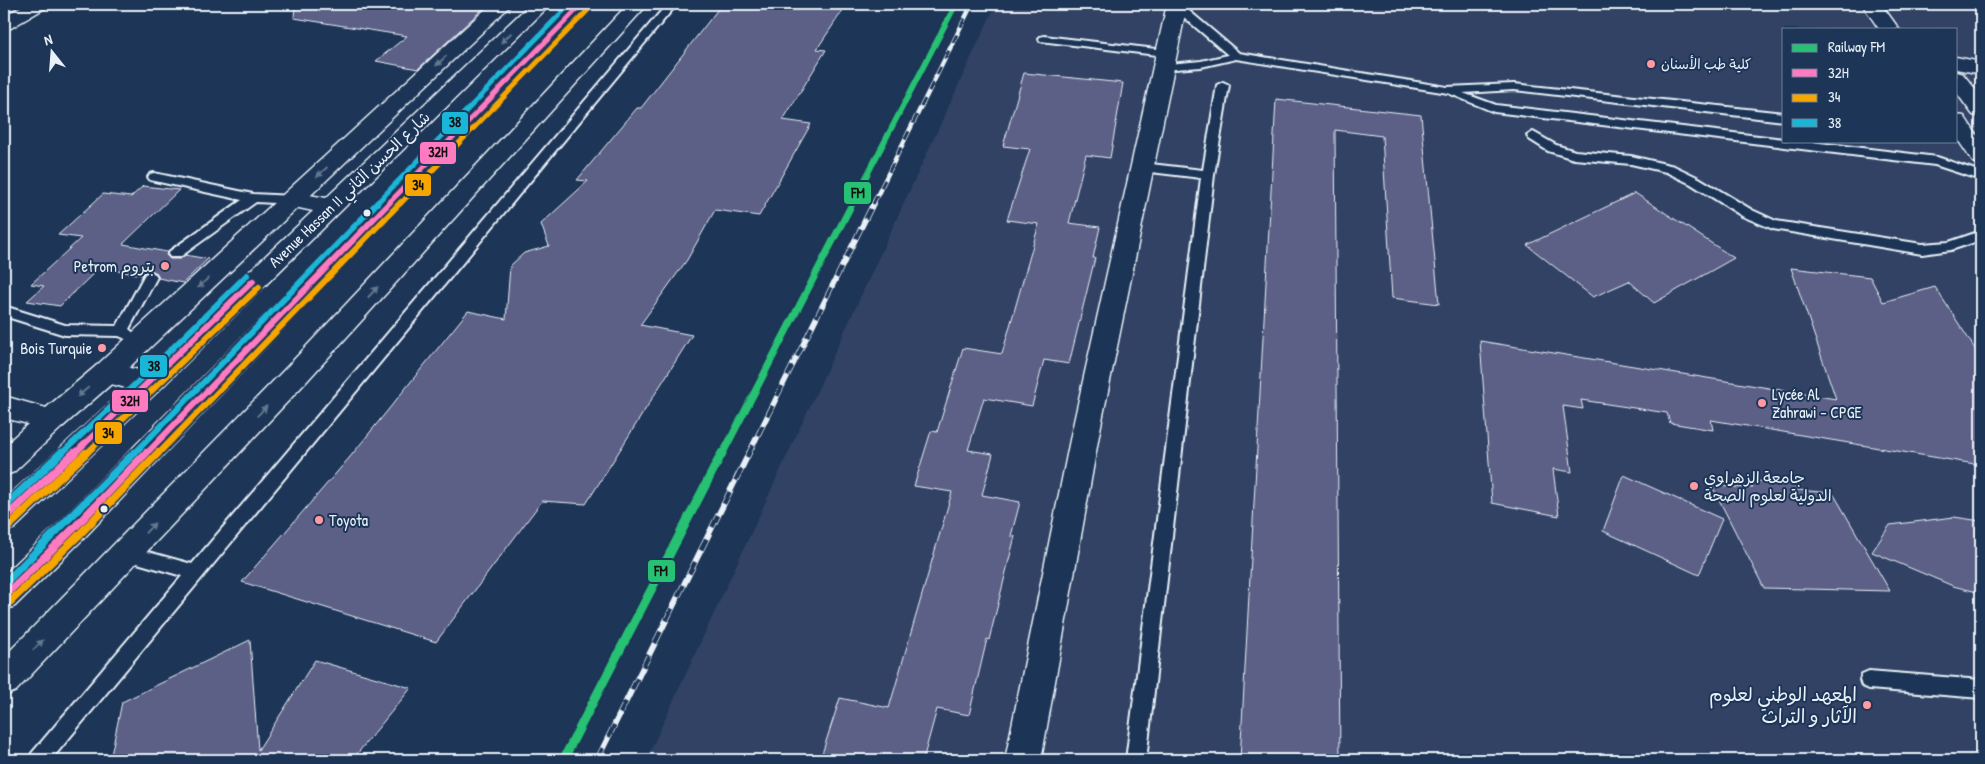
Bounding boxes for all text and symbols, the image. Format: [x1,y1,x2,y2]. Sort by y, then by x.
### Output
north arrow [28,28,78,78]
legend [1782,28,1958,142]
text: N [42,29,55,49]
one-way arrow [500,32,512,44]
text: Railway FM [1828,36,1885,57]
place label: كلية طب الأسنان [1661,54,1751,73]
one-way arrow [435,55,447,67]
marker: كلية طب الأسنان [1645,58,1657,70]
text: 32H [1828,62,1849,83]
text: 34 [1828,86,1841,107]
street label: Avenue Hassan II شارع الحسن الثاني [263,106,437,275]
line badge: 38 [441,111,469,135]
text: 38 [449,112,461,131]
text: 38 [1828,112,1841,133]
line badge: 32H [419,141,457,165]
text: 32H [428,142,448,161]
one-way arrow [317,166,329,178]
line badge: 34 [404,173,432,197]
text: 34 [412,175,425,194]
line badge: FM [843,181,872,205]
text: FM [850,183,865,202]
unlabelled marker [362,208,372,218]
place label: Petrom بتروم [74,255,155,279]
marker: Petrom بتروم [159,260,171,272]
one-way arrow [198,277,210,289]
one-way arrow [367,286,379,298]
place label: Bois Turquie [20,337,93,359]
marker: Bois Turquie [96,342,108,354]
line badge: 38 [139,354,168,378]
text: 38 [148,356,160,375]
place label: Lycée Al Zahrawi - CPGE [1772,383,1862,423]
one-way arrow [77,387,90,398]
line badge: 32H [111,389,149,413]
text: 32H [120,391,140,410]
marker: Lycée Al Zahrawi - CPGE [1756,397,1768,409]
one-way arrow [256,405,268,417]
line badge: 34 [94,421,123,445]
text: 34 [102,423,115,442]
place label: جامعة الزهراوي الدولية لعلوم الصحة [1704,466,1832,508]
marker: جامعة الزهراوي الدولية لعلوم الصحة [1688,480,1700,492]
unlabelled marker [99,504,109,514]
place label: Toyota [329,509,368,531]
marker: Toyota [313,514,325,526]
one-way arrow [144,522,156,534]
line badge: FM [647,559,676,583]
text: FM [653,561,668,580]
one-way arrow [31,639,43,651]
place label: المعهد الوطني لعلوم الآثار و التراث [1709,681,1857,729]
marker: المعهد الوطني لعلوم الآثار و التراث [1861,699,1873,711]

